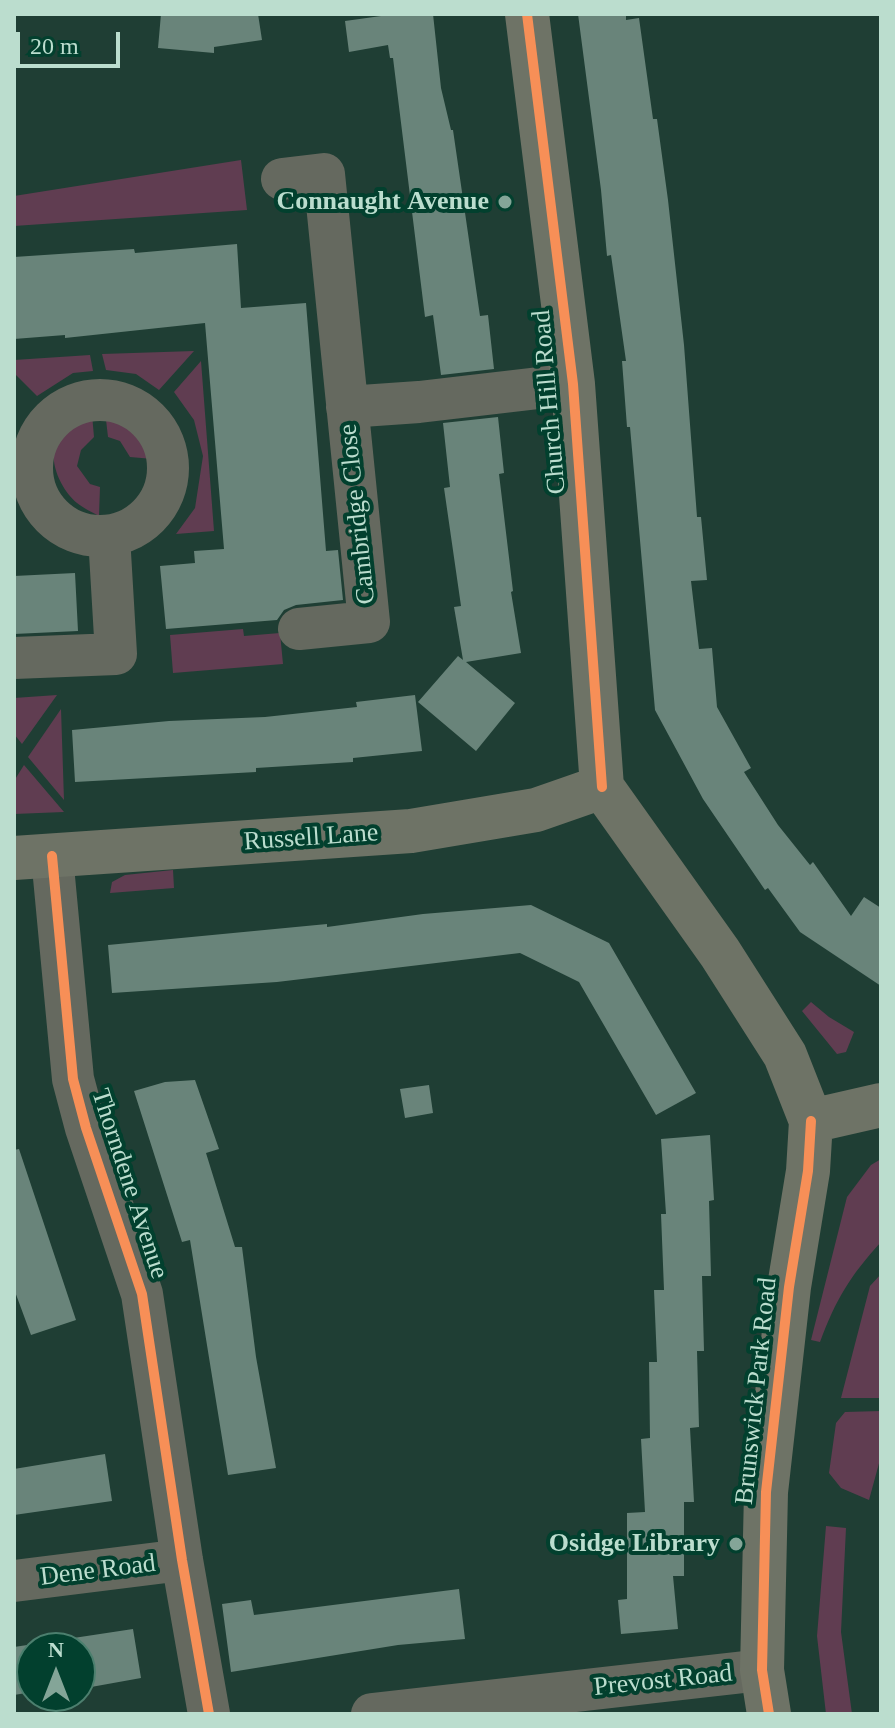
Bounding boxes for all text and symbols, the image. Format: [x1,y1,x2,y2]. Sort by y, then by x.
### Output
scale bar [20,16,124,66]
text: 20 m [30,33,79,59]
place label: Connaught Avenue [276,186,489,218]
marker: Connaught Avenue [496,193,514,211]
street label: Church Hill Road [526,309,574,495]
street label: Cambridge Close [333,422,383,606]
street label: Russell Lane [243,818,379,858]
street label: Thorndene Avenue [84,1085,174,1283]
street label: Brunswick Park Road [730,1276,784,1506]
place label: Osidge Library [549,1528,720,1560]
marker: Osidge Library [727,1535,745,1553]
street label: Dene Road [38,1548,158,1594]
north arrow [16,1632,96,1712]
text: N [48,1637,64,1662]
street label: Prevost Road [592,1658,734,1704]

